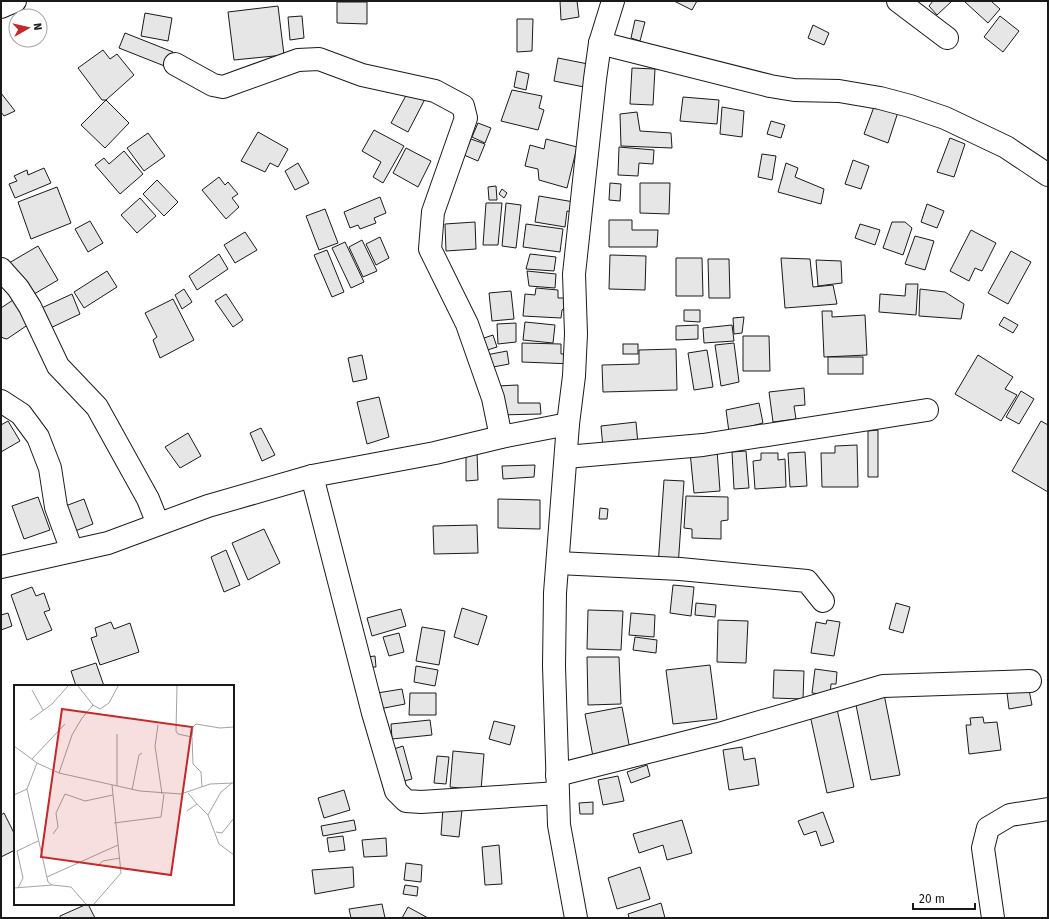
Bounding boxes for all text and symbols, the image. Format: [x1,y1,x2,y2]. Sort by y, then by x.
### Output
north arrow [8,8,48,48]
text: N [30,22,44,31]
inset map [14,685,234,905]
scale bar [913,885,975,911]
text: 20 m [919,892,945,906]

